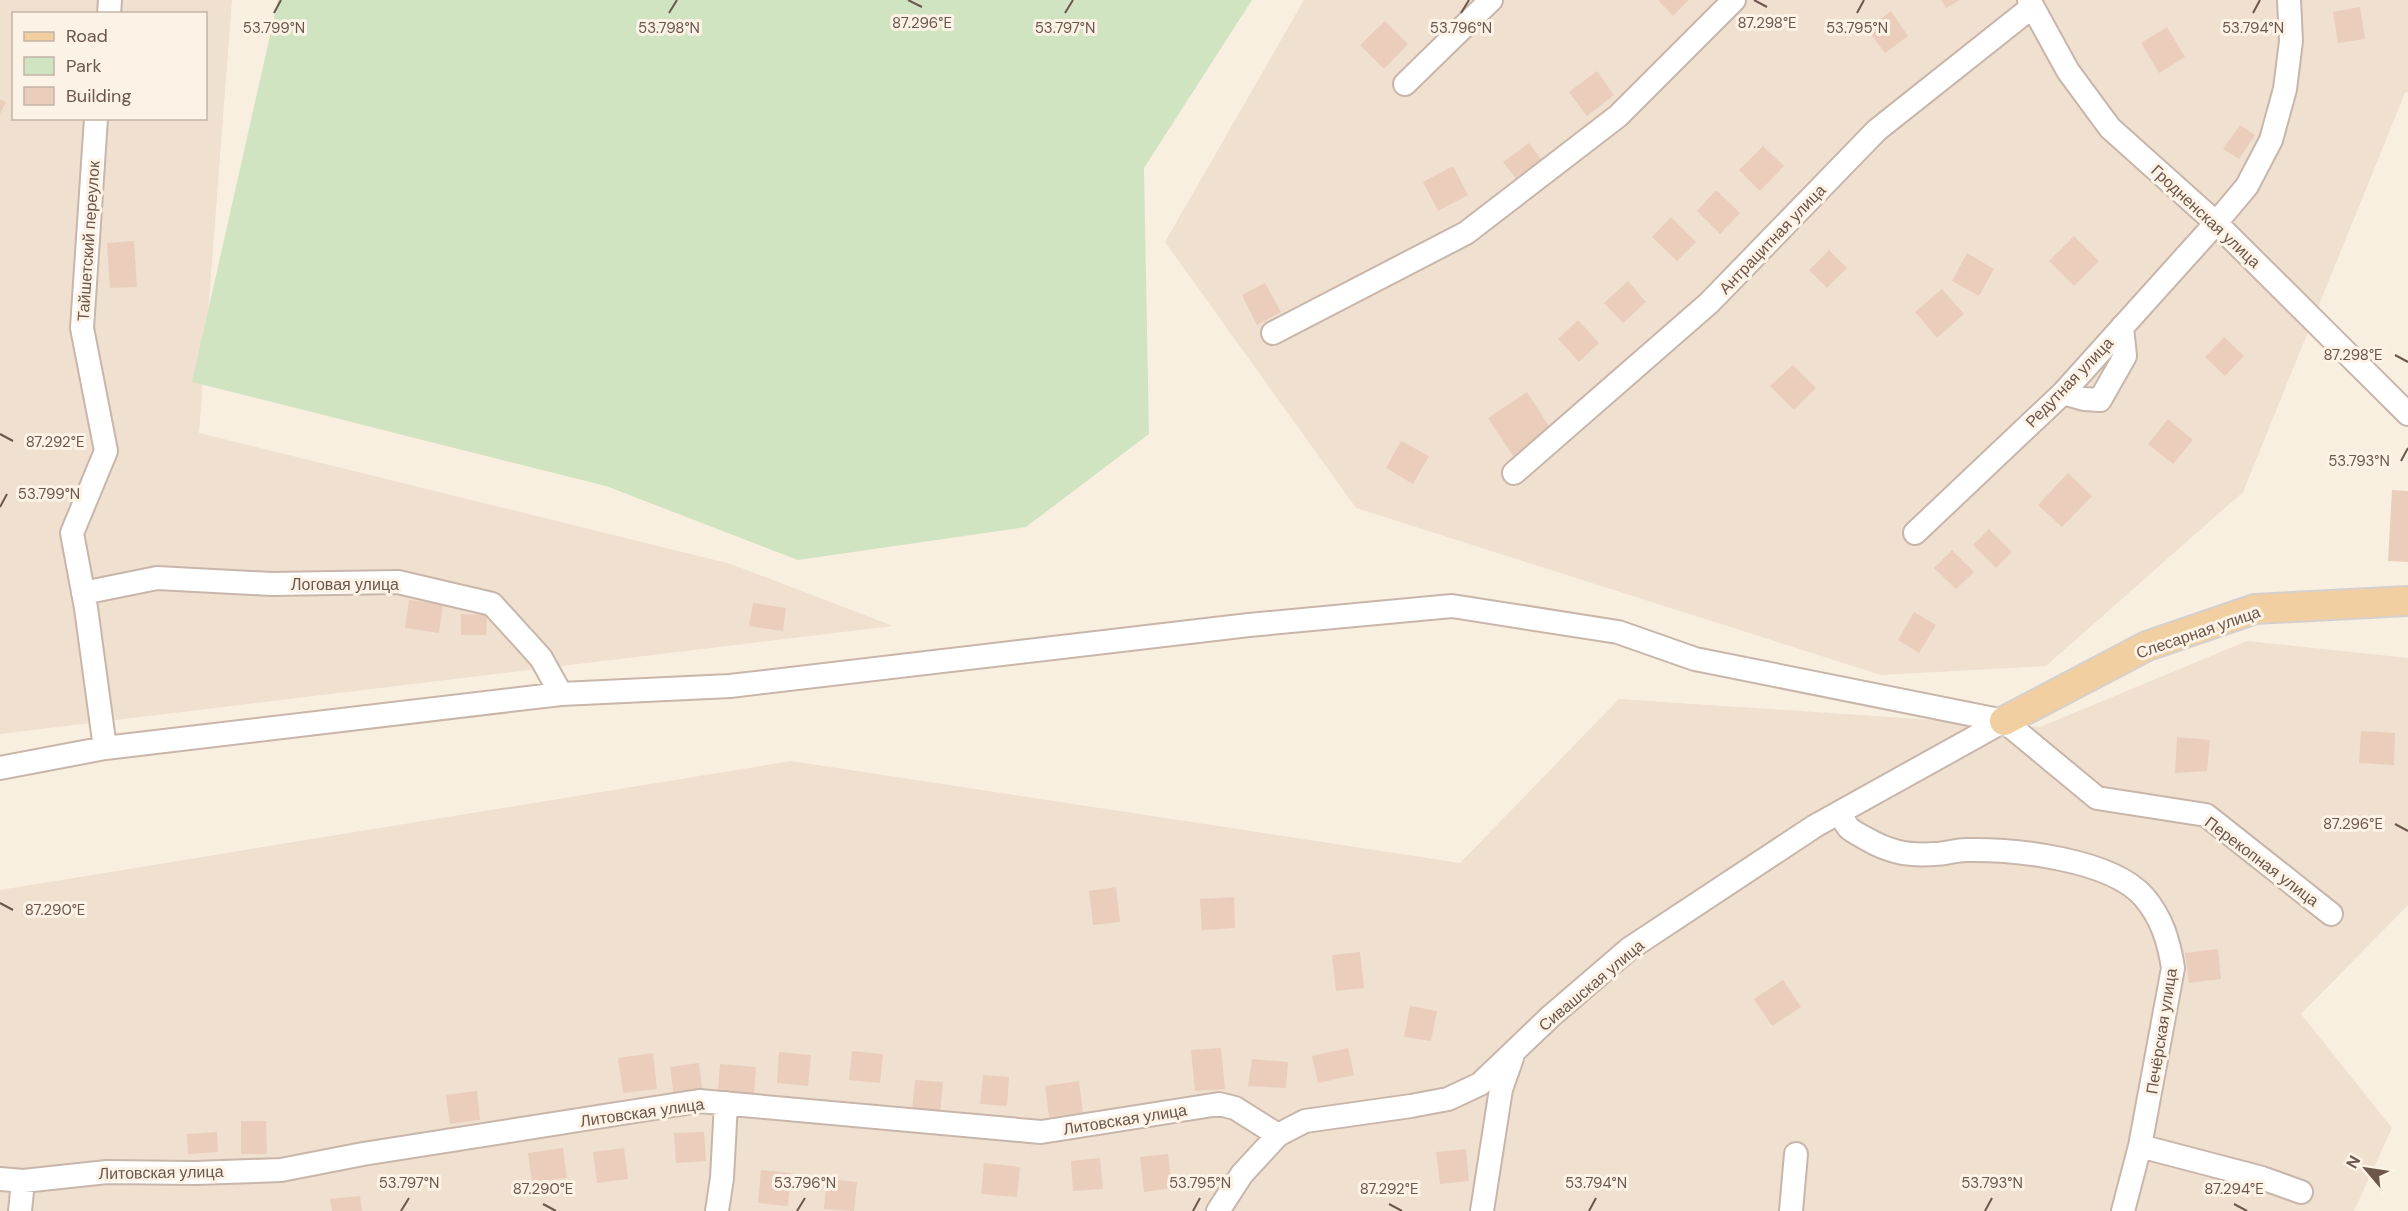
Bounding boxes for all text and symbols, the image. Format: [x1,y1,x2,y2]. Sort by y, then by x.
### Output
legend [12,12,207,120]
text: 87.296°E [892,13,952,33]
text: 87.298°E [1737,13,1797,33]
text: 53.799°N [243,18,305,38]
text: 53.798°N [638,18,700,38]
text: 53.797°N [1035,18,1095,38]
text: 53.796°N [1430,18,1492,38]
text: 53.795°N [1826,18,1888,38]
text: 53.794°N [2222,18,2284,38]
text: Road [66,24,108,48]
text: Park [66,54,102,78]
text: Building [66,84,131,108]
street label: Тайшетский переулок [72,159,105,322]
street label: Гродненская улица [2146,160,2265,273]
street label: Антрацитная улица [1715,180,1830,299]
street label: Редутная улица [2021,333,2118,432]
text: 87.298°E [2323,345,2383,365]
text: 87.292°E [26,432,84,452]
text: 53.793°N [2328,451,2390,471]
text: 53.799°N [18,484,80,504]
street label: Логовая улица [291,574,399,595]
street label: Слесарная улица [2133,601,2263,664]
street label: Перекопная улица [2200,812,2323,911]
text: 87.296°E [2323,814,2383,834]
text: 87.290°E [25,900,85,920]
street label: Сивашская улица [1534,935,1649,1036]
street label: Печёрская улица [2141,967,2182,1096]
street label: Литовская улица [579,1093,705,1132]
street label: Литовская улица [1062,1099,1189,1140]
north arrow [2336,1139,2396,1199]
text: N [2341,1152,2365,1172]
street label: Литовская улица [98,1161,224,1184]
text: 53.797°N [379,1173,439,1193]
text: 53.796°N [774,1173,836,1193]
text: 53.795°N [1169,1173,1231,1193]
text: 53.794°N [1565,1173,1627,1193]
text: 53.793°N [1961,1173,2023,1193]
text: 87.290°E [513,1179,573,1199]
text: 87.292°E [1360,1179,1418,1199]
text: 87.294°E [2204,1179,2264,1199]

